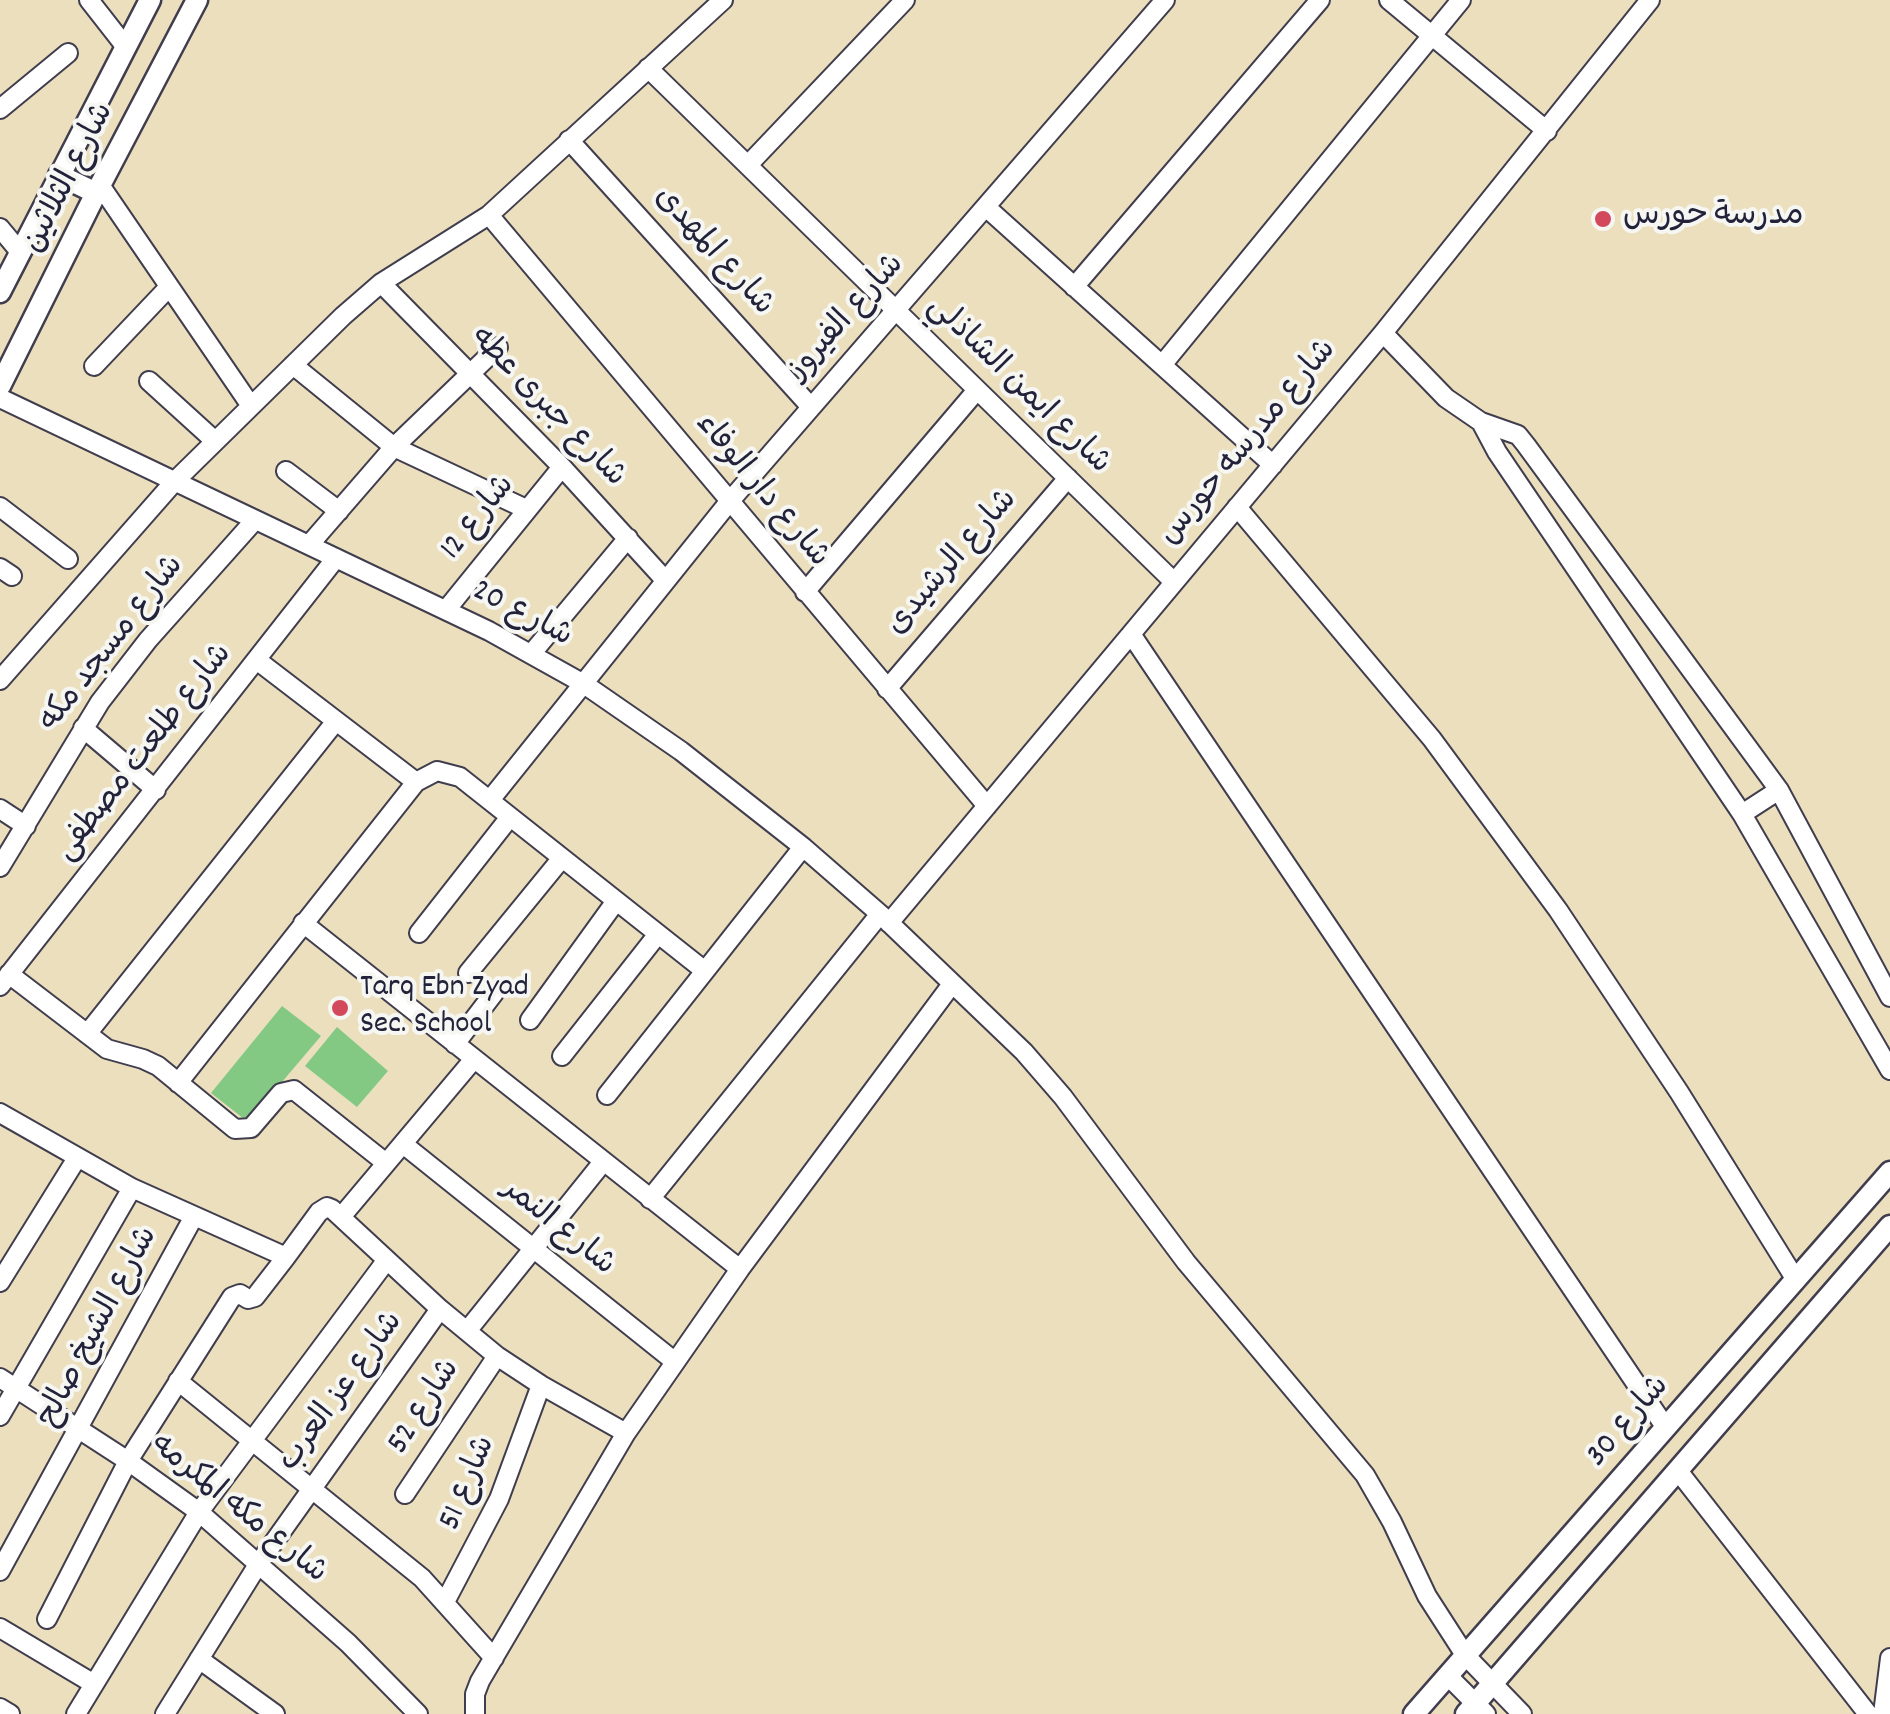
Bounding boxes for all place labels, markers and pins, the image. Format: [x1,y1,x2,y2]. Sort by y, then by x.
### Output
place label: مدرسة حورس [1623,200,1804,238]
marker: مدرسة حورس [1592,208,1614,230]
place label: Tarq Ebn Zyad Sec. School [360,971,529,1046]
marker: Tarq Ebn Zyad Sec. School [329,997,351,1019]

